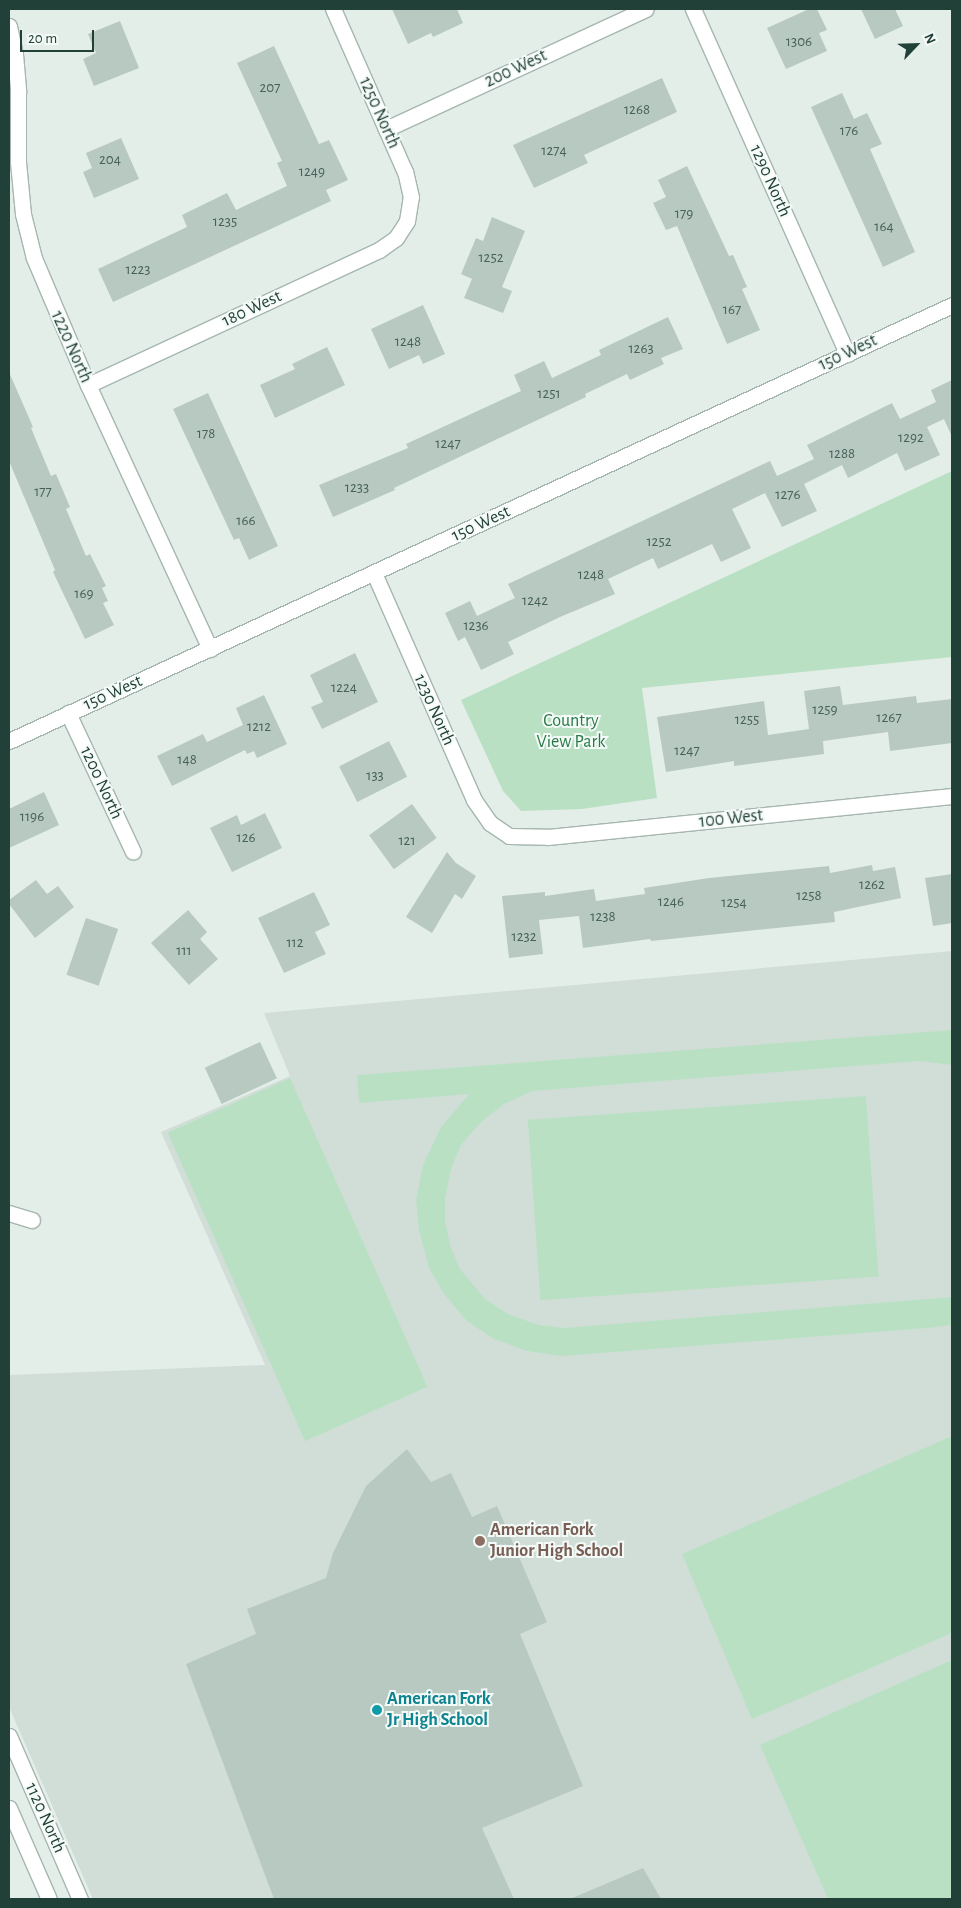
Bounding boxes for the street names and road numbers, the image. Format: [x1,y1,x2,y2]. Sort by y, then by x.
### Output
street label: 200 West [481,45,551,93]
street label: 1250 North [354,74,404,152]
street label: 1290 North [745,142,795,220]
street label: 180 West [219,286,285,332]
street label: 1220 North [46,308,96,386]
street label: 150 West [815,330,881,376]
street label: 150 West [448,501,514,547]
street label: 150 West [80,670,146,716]
street label: 1230 North [409,671,459,749]
street label: 1200 North [75,743,127,823]
street label: 100 West [698,805,764,833]
street label: 1120 North [20,1780,70,1856]

